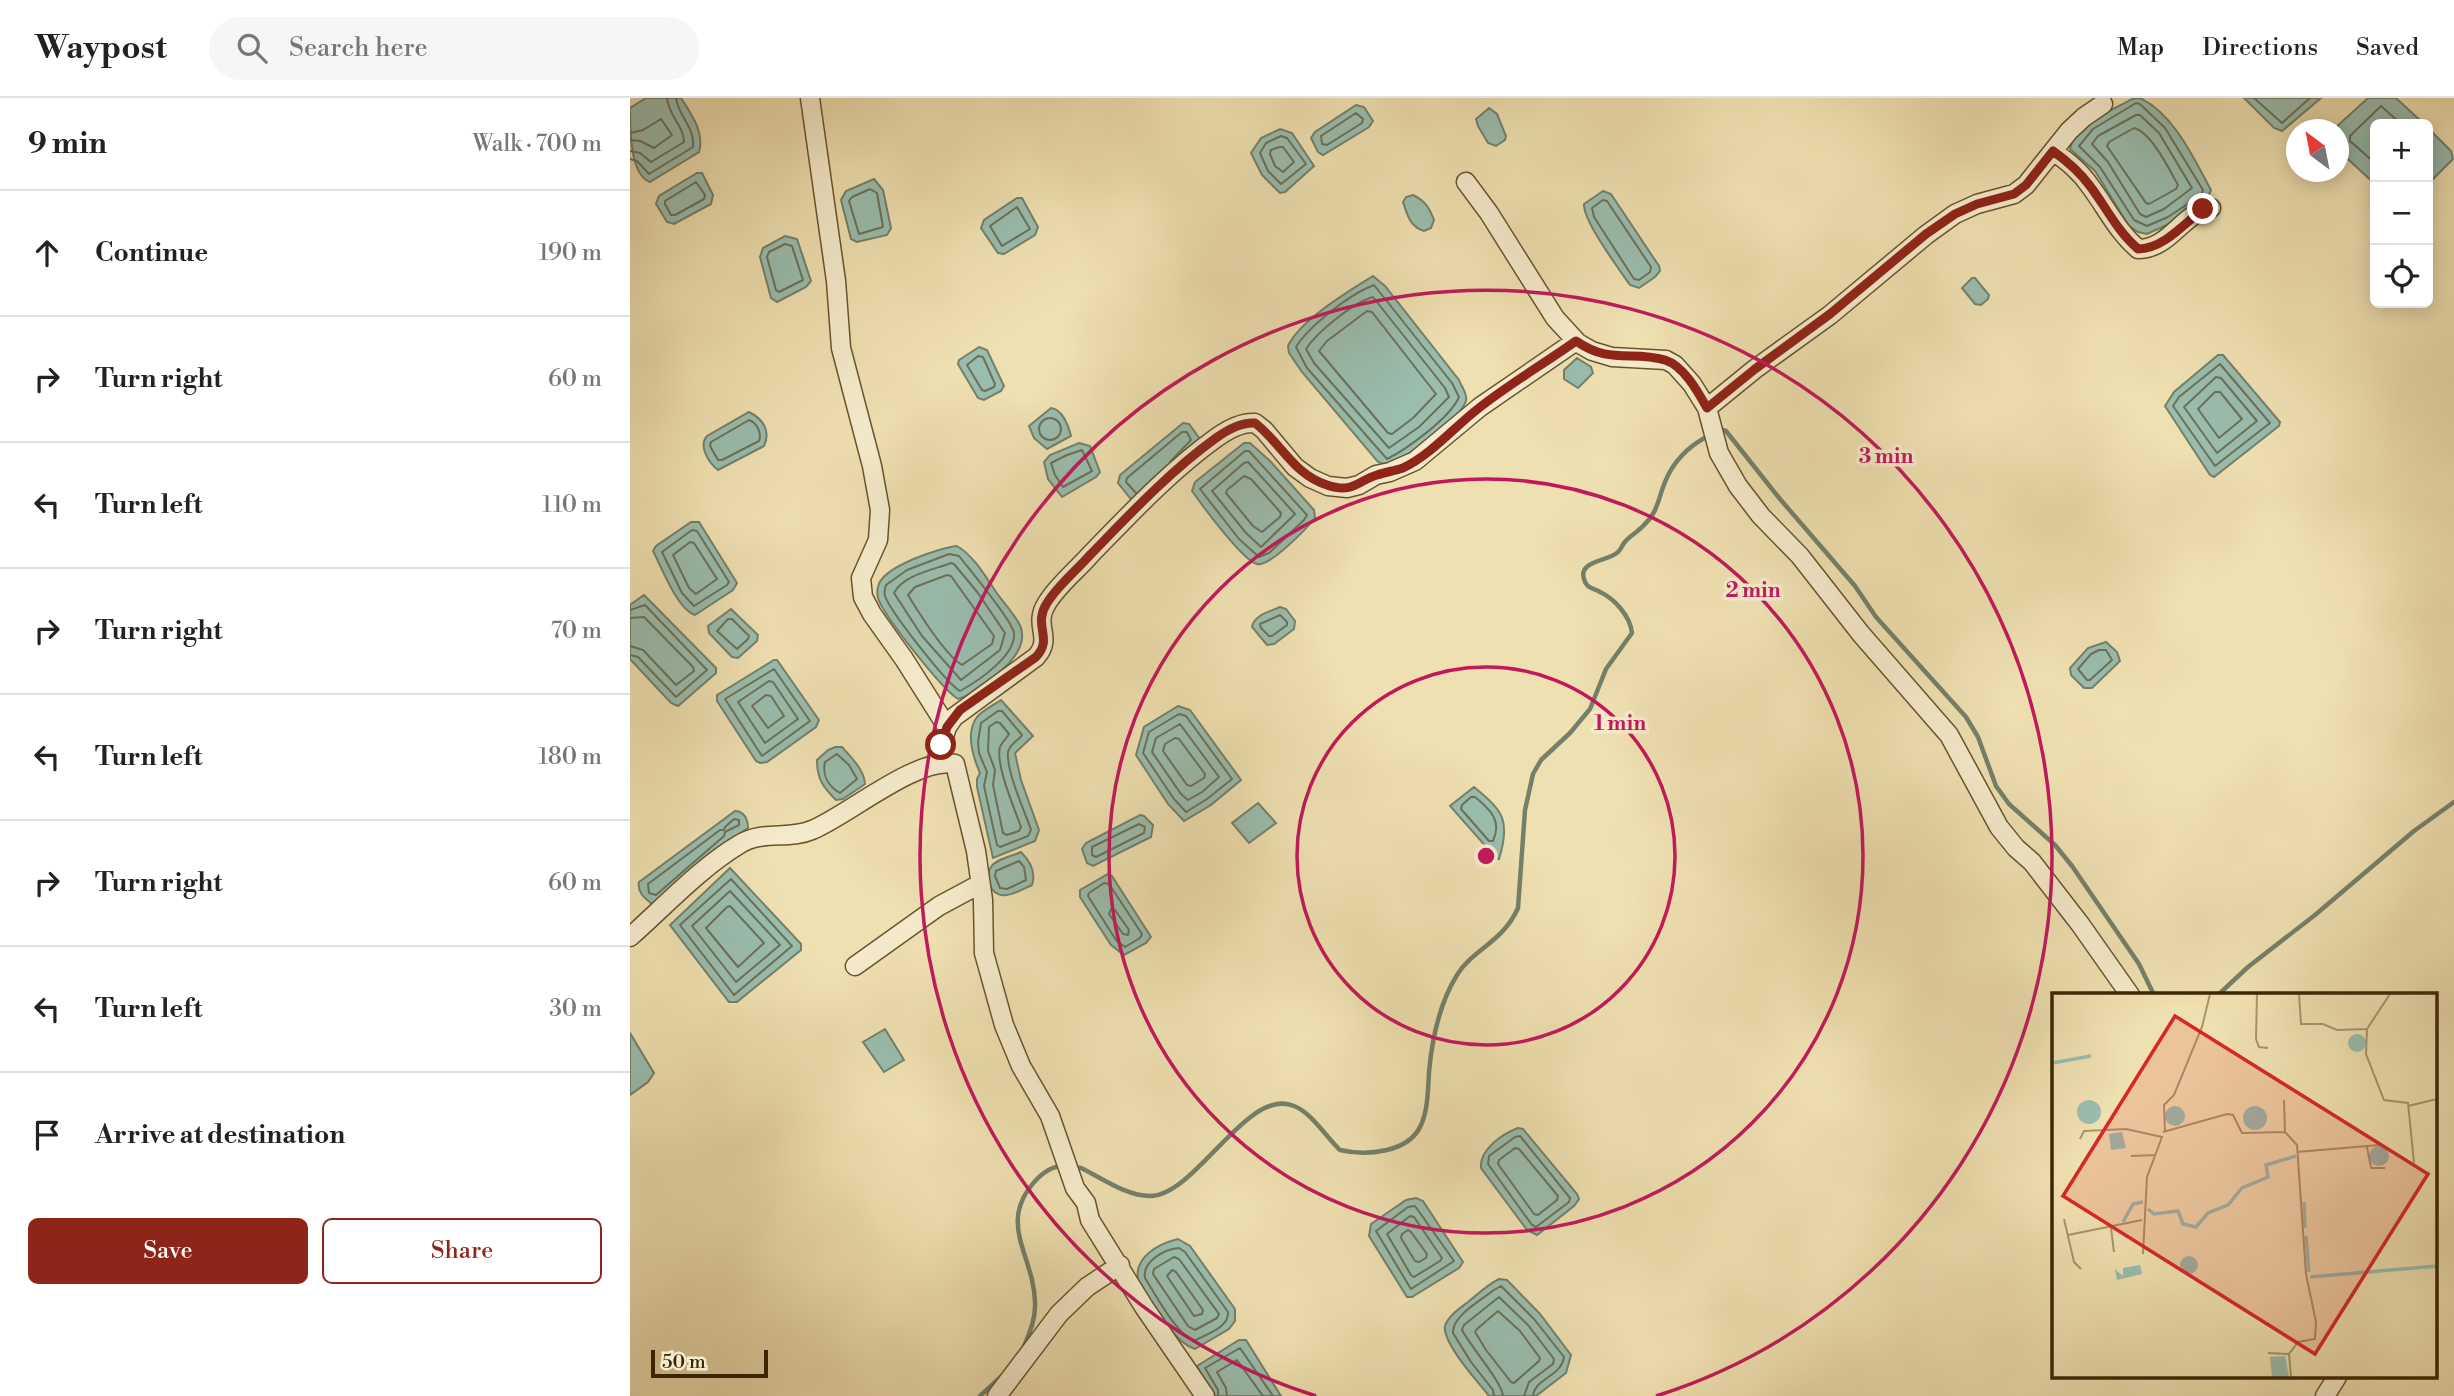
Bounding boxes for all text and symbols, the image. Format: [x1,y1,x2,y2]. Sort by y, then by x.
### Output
search box [209,17,699,80]
text: Waypost [35,28,167,69]
icon: search [233,29,271,67]
text: Search here [289,32,428,64]
text: Map [2117,33,2164,63]
text: Directions [2202,33,2318,63]
text: Saved [2356,33,2419,63]
north arrow [2286,119,2349,182]
map controls [2370,119,2433,308]
button: + [2370,119,2433,182]
text: 9 min [28,125,107,163]
text: Walk · 700 m [472,130,602,158]
button: − [2370,182,2433,245]
route end [2187,193,2218,224]
icon: ahead [28,234,66,272]
text: Continue [95,237,208,269]
text: 190 m [539,239,602,267]
button: locate [2370,245,2433,308]
icon: right [28,360,66,398]
text: Turn right [95,363,223,395]
text: 60 m [548,365,602,393]
text: 3 min [1859,444,1913,470]
icon: left [28,486,66,524]
text: Turn left [95,489,203,521]
text: 110 m [542,491,602,519]
text: 2 min [1725,578,1781,604]
icon: right [28,612,66,650]
text: Turn right [95,615,223,647]
text: 70 m [551,617,602,645]
text: 1 min [1594,711,1646,737]
route start [925,729,956,760]
icon: left [28,738,66,776]
text: Turn left [95,741,203,773]
text: 180 m [538,743,602,771]
centre of rings [1474,844,1498,868]
icon: right [28,864,66,902]
text: Turn right [95,867,223,899]
text: 60 m [548,869,602,897]
icon: left [28,990,66,1028]
text: Turn left [95,993,203,1025]
inset map [2052,993,2436,1378]
text: 30 m [549,995,602,1023]
icon: arrive [28,1116,66,1154]
text: Arrive at destination [95,1119,345,1151]
button: Save [28,1218,308,1284]
button: Share [322,1218,602,1284]
scale bar [651,1347,768,1379]
text: 50 m [662,1350,706,1374]

